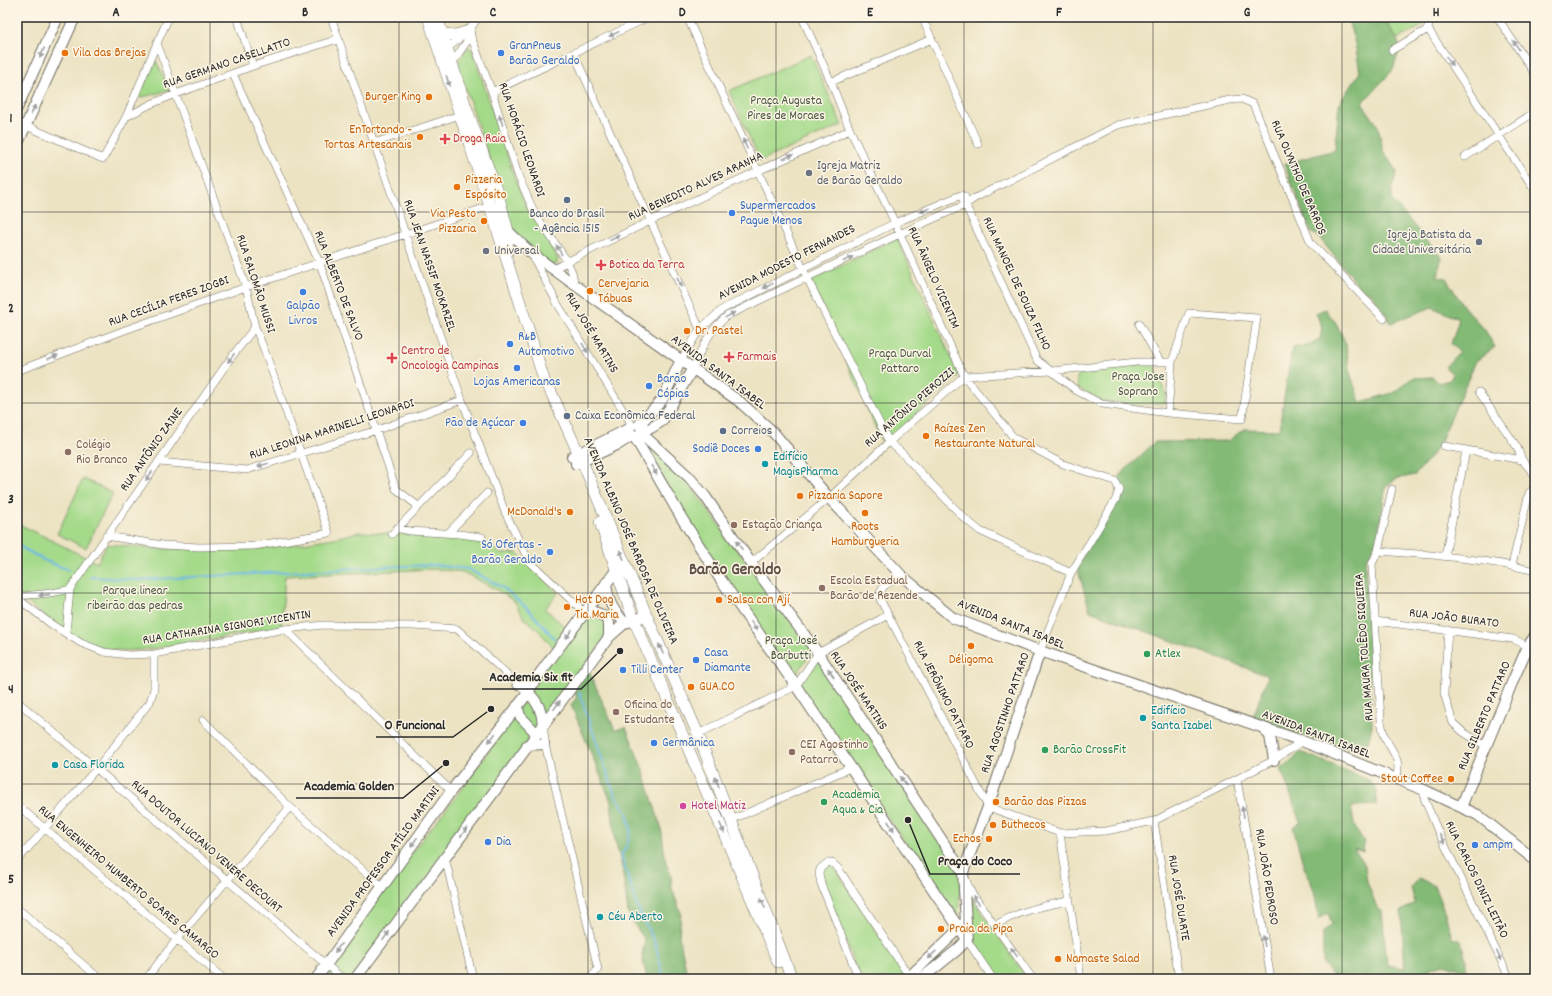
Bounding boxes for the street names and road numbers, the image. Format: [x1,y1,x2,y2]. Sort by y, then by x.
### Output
street label: RUA GERMANO CASELLATTO [161,33,293,95]
street label: RUA HORÁCIO LEONARDI [492,80,550,200]
street label: RUA OLYNTHO DE BARROS [1265,117,1331,239]
street label: RUA BENEDITO ALVES ARANHA [625,147,767,227]
street label: RUA JEAN NASSIF MOKARZEL [397,197,461,335]
street label: RUA MANOEL DE SOUZA FILHO [977,214,1055,354]
street label: AVENIDA MODESTO FERNANDES [715,220,859,306]
street label: RUA ÂNGELO VICENTIM [902,224,964,332]
street label: RUA ALBERTO DE SALVO [308,228,368,344]
street label: RUA SALOMÃO MUSSI [230,232,280,336]
street label: RUA CECÍLIA FERES ZOGBI [106,271,232,333]
street label: RUA JOSÉ MARTINS [559,289,623,378]
street label: AVENIDA SANTA ISABEL [666,331,770,416]
street label: RUA ANTÔNIO PIEROZZI [861,363,959,453]
street label: RUA LEONINA MARINELLI LEONARDI [247,394,417,466]
street label: RUA ANTÔNIO ZAINE [116,404,188,496]
street label: AVENIDA ALBINO JOSÉ BARBOSA DE OLIVEIRA [578,434,682,648]
street label: RUA MAURA TOLÊDO SIQUEIRA [1350,572,1380,722]
street label: AVENIDA SANTA ISABEL [954,595,1069,656]
street label: RUA JOÃO BURATO [1408,604,1500,634]
street label: RUA CATHARINA SIGNORI VICENTIN [141,605,313,651]
street label: RUA JERÔNIMO PATTARO [907,637,979,753]
street label: RUA JOSÉ MARTINS [824,648,892,735]
street label: RUA AGOSTINHO PATTARO [976,650,1036,776]
street label: RUA GILBERTO PATTARO [1453,658,1517,774]
street label: AVENIDA SANTA ISABEL [1259,705,1374,765]
street label: RUA DOUTOR LUCIANO VENERE DECOURT [126,776,286,918]
street label: AVENIDA PROFESSOR ATÍLIO MARTINI [323,783,445,941]
street label: RUA ENGENHEIRO HUMBERTO SOARES CAMARGO [33,801,223,965]
street label: RUA CARLOS DINIZ LEITÃO [1439,818,1513,942]
street label: RUA JOÃO PEDROSO [1249,827,1283,927]
street label: RUA JOSÉ DUARTE [1162,854,1194,943]

